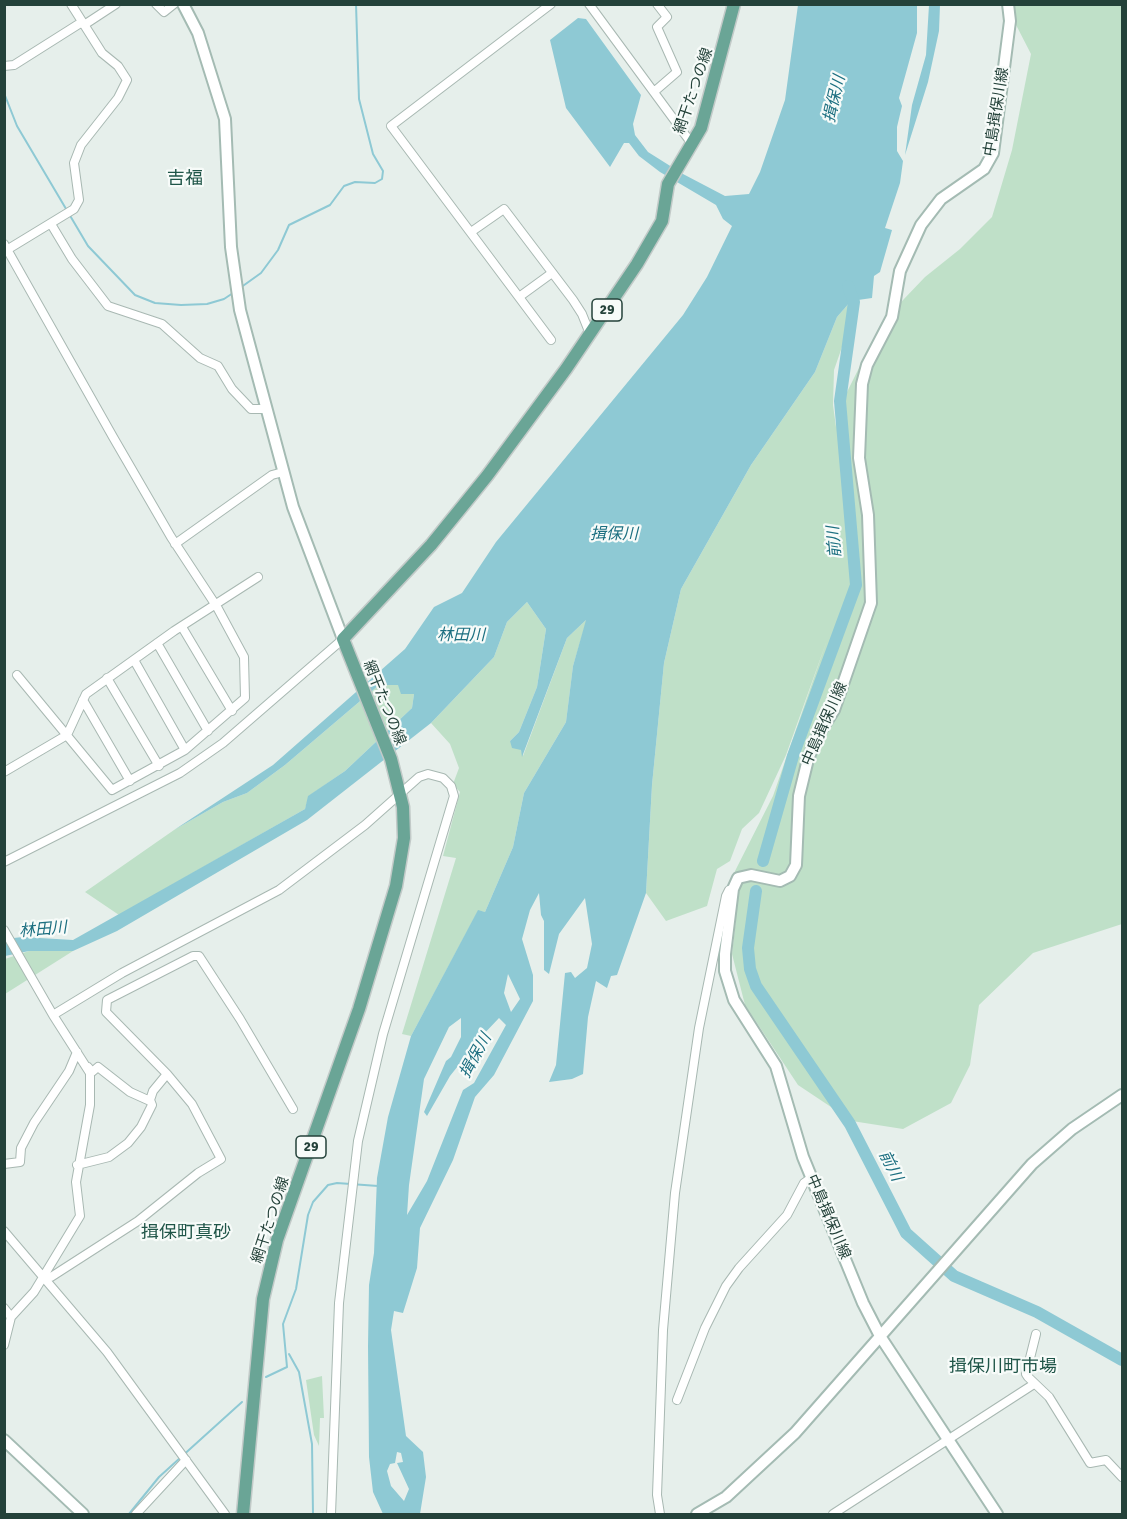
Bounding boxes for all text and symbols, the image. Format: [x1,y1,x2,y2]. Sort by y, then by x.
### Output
street label: 網干たつの線 [671,46,717,136]
street label: 中島揖保川線 [981,66,1013,158]
water label: 揖保川 [820,73,850,125]
district label: 吉福 [167,168,203,190]
road number: 29 [592,299,622,321]
water label: 揖保川 [590,525,638,545]
water label: 前川 [824,525,846,559]
water label: 林田川 [437,626,485,646]
street label: 網干たつの線 [359,658,409,748]
street label: 中島揖保川線 [798,679,852,769]
water label: 林田川 [18,918,68,942]
water label: 揖保川 [456,1030,496,1082]
road number: 29 [296,1136,326,1158]
water label: 前川 [874,1147,906,1185]
street label: 中島揖保川線 [802,1172,854,1262]
street label: 網干たつの線 [249,1174,293,1266]
district label: 揖保町真砂 [141,1222,231,1244]
district label: 揖保川町市場 [949,1356,1057,1378]

